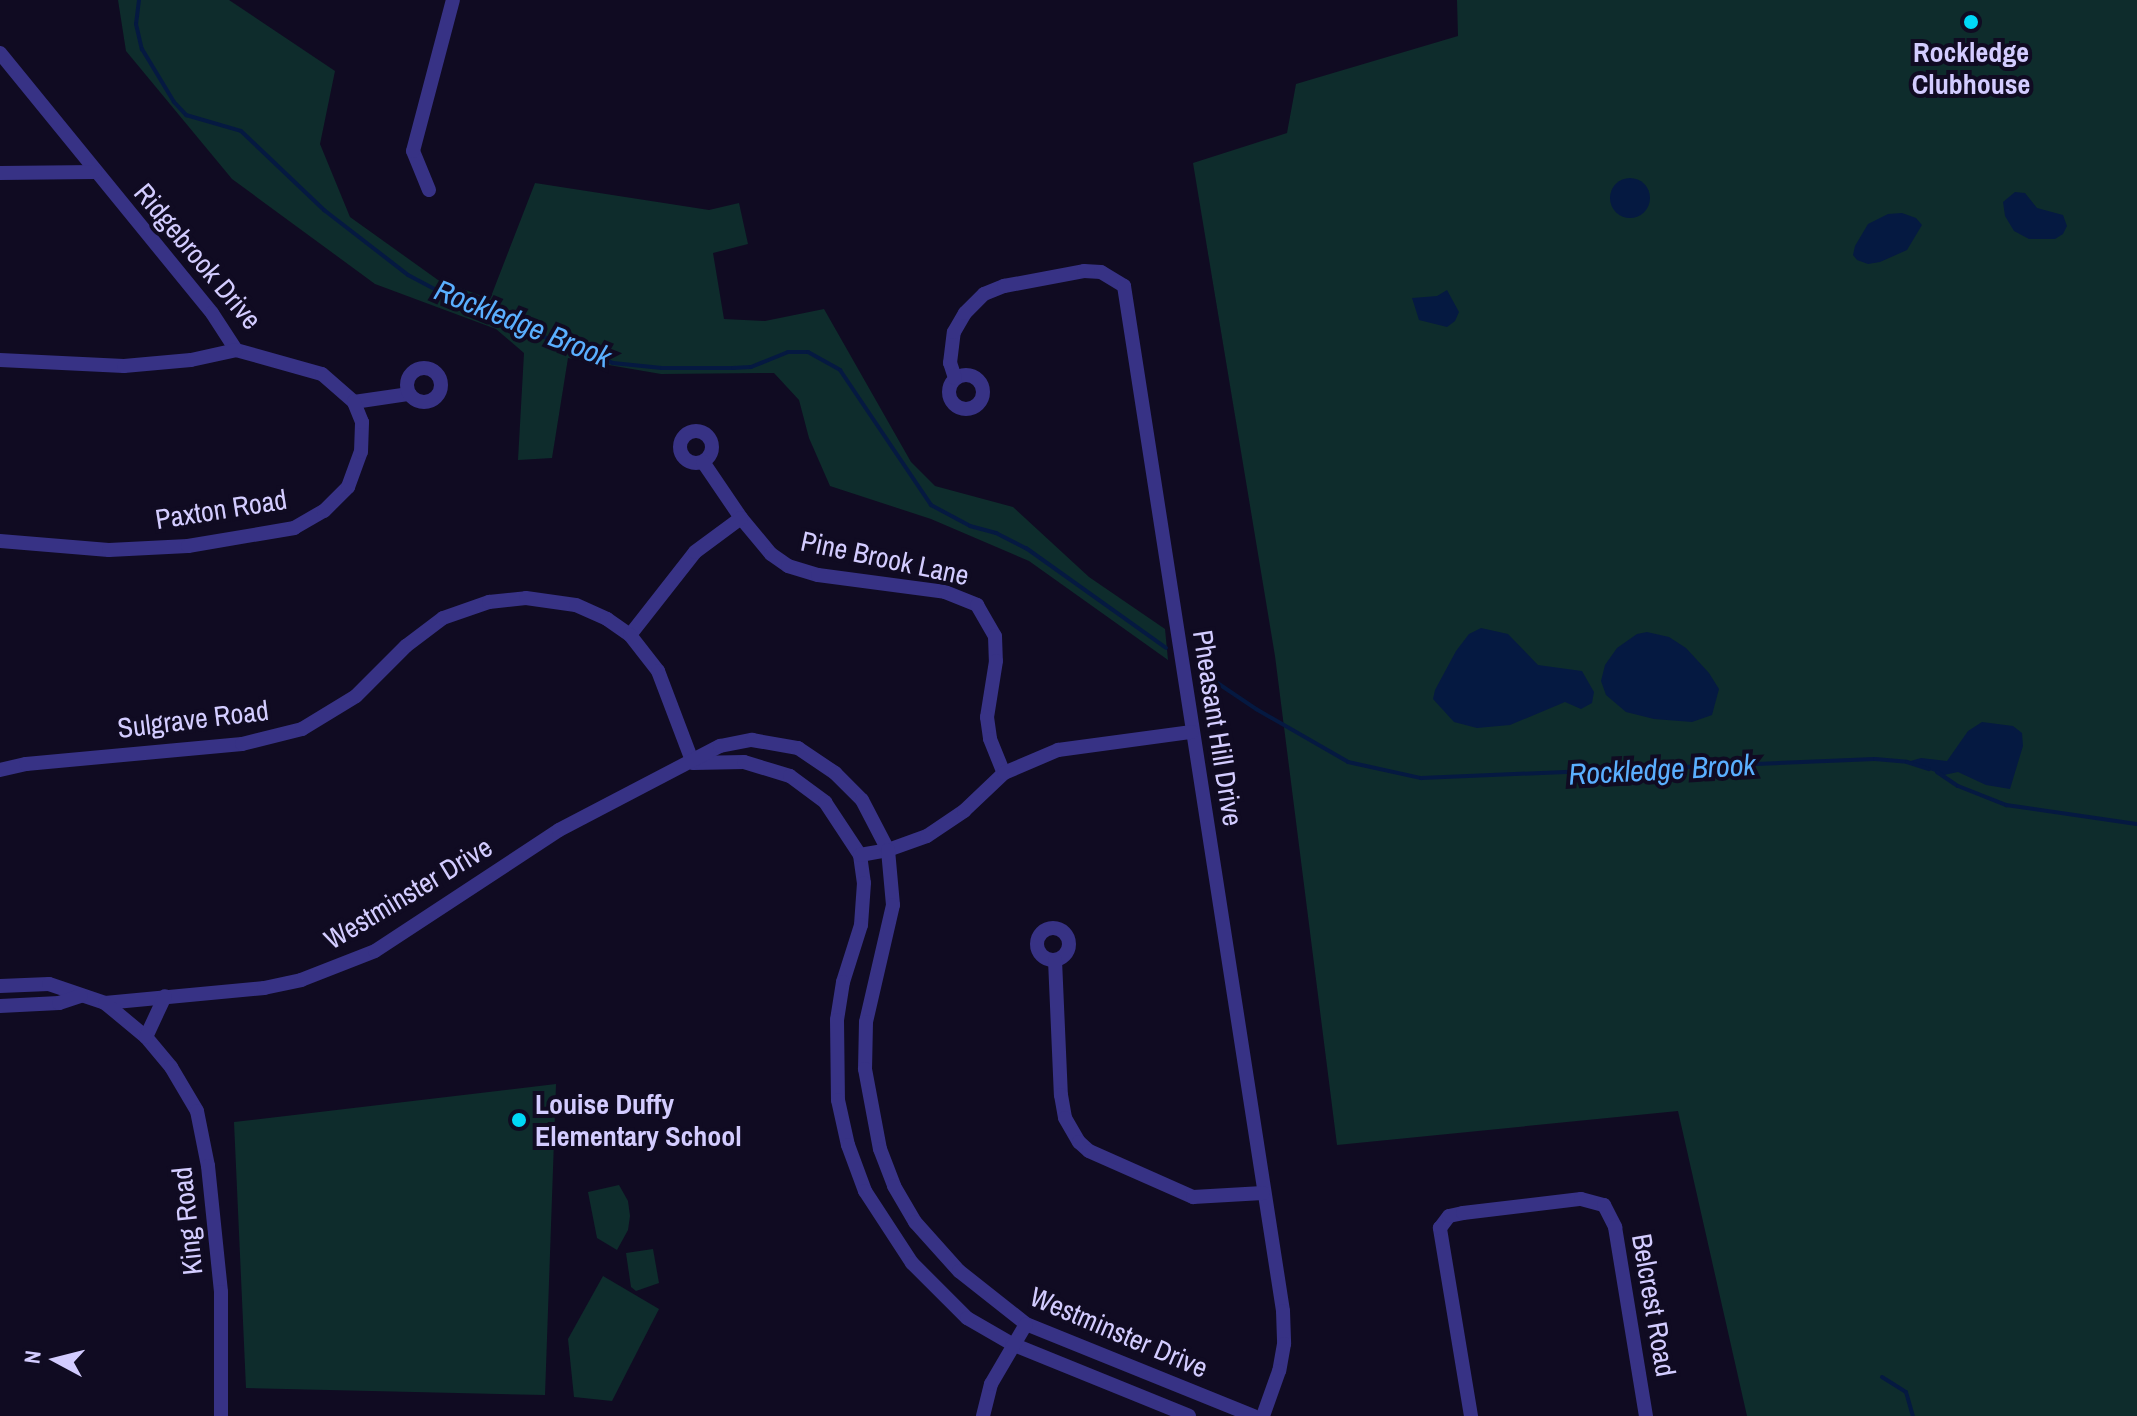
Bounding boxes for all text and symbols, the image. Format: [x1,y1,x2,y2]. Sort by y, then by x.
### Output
marker: Rockledge Clubhouse [1962,13,1980,31]
place label: Rockledge Clubhouse [1912,35,2030,101]
street label: Ridgebrook Drive [127,176,269,336]
water label: Rockledge Brook [429,271,617,375]
street label: Paxton Road [153,482,289,536]
street label: Pine Brook Lane [798,524,972,592]
street label: Pheasant Hill Drive [1186,628,1250,828]
street label: Sulgrave Road [116,693,270,745]
water label: Rockledge Brook [1568,746,1756,792]
street label: Westminster Drive [318,830,498,956]
place label: Louise Duffy Elementary School [535,1087,742,1153]
marker: Louise Duffy Elementary School [510,1111,528,1129]
street label: King Road [165,1165,209,1277]
street label: Belcrest Road [1625,1231,1683,1379]
street label: Westminster Drive [1025,1279,1213,1385]
north arrow [16,1320,96,1400]
text: N [16,1349,48,1365]

